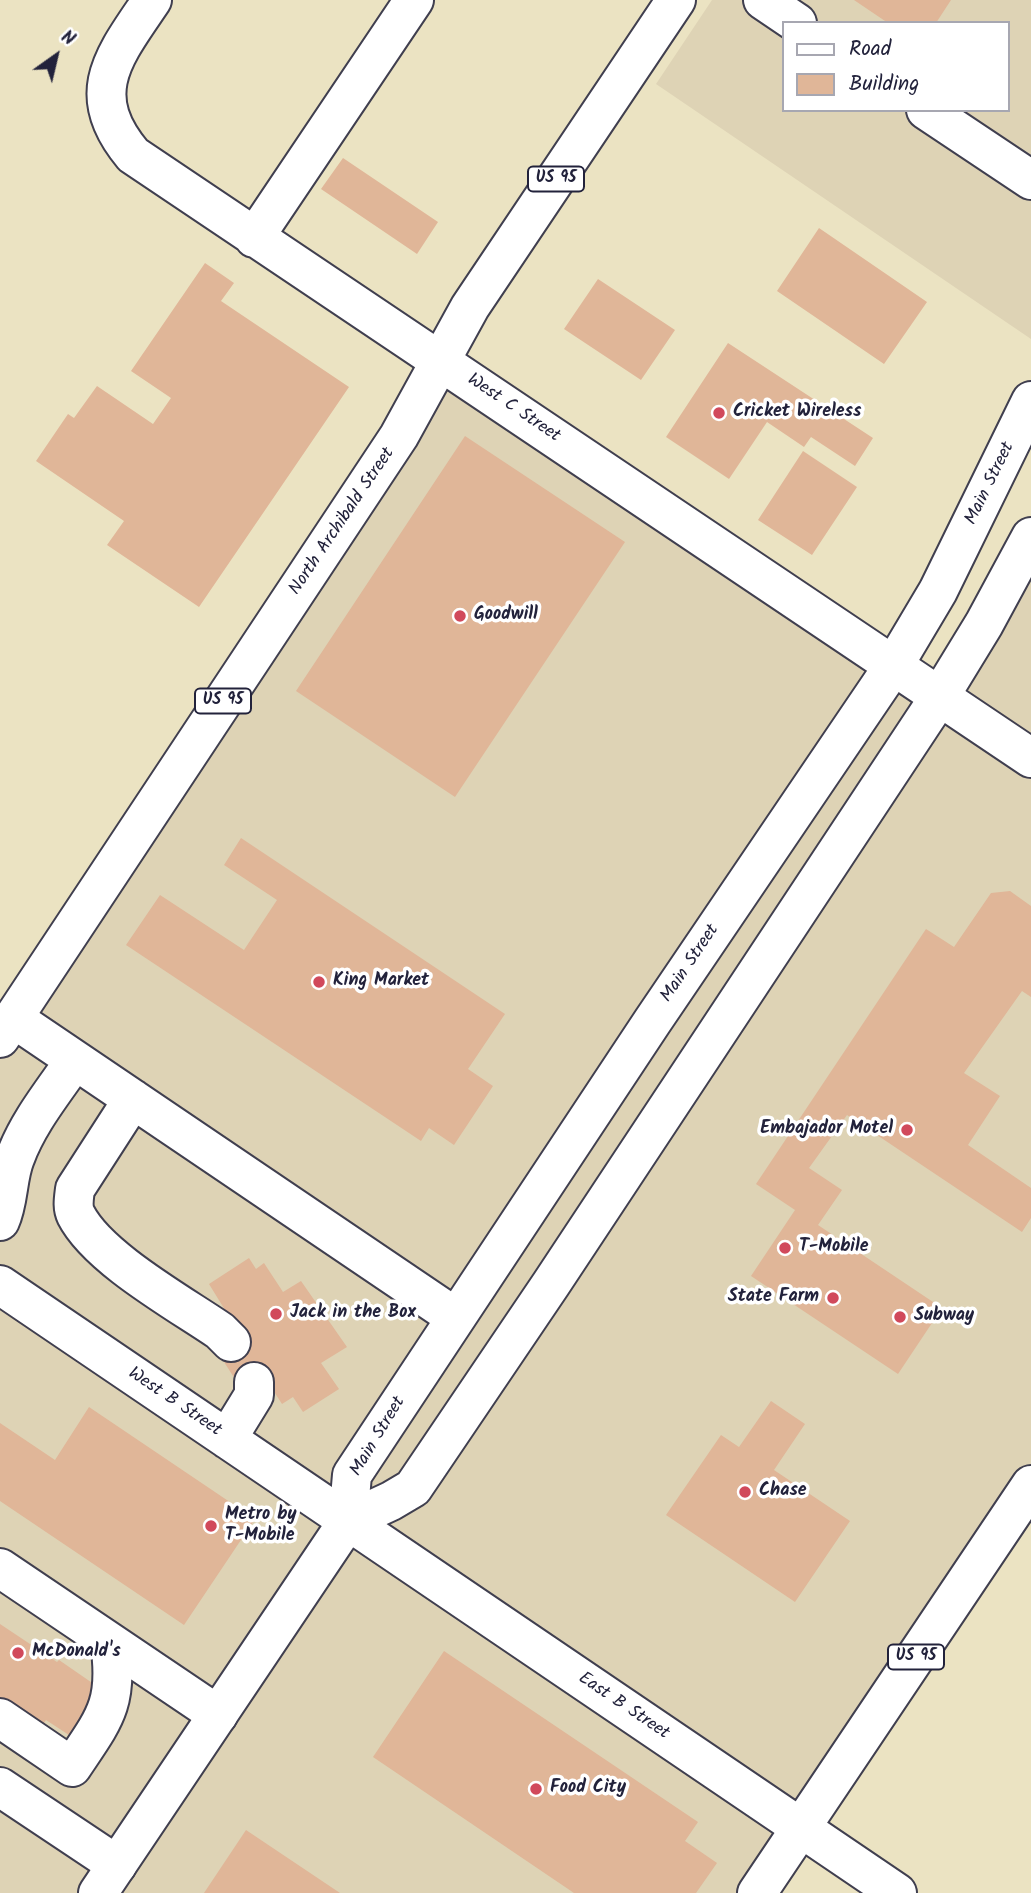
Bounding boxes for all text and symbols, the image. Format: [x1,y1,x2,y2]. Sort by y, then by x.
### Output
north arrow [21,21,91,91]
legend [782,21,1010,112]
text: N [54,23,81,54]
text: Road [849,33,891,66]
text: Building [849,68,919,101]
road number: US 95 [528,167,584,192]
street label: West C Street [462,370,564,448]
place label: Cricket Wireless [733,402,861,424]
marker: Cricket Wireless [711,405,727,421]
street label: Main Street [962,439,1020,529]
street label: North Archibald Street [286,444,400,600]
place label: Goodwill [474,605,538,627]
marker: Goodwill [452,608,468,624]
road number: US 95 [195,688,251,714]
street label: Main Street [657,921,725,1007]
place label: King Market [333,971,429,993]
marker: King Market [311,974,327,990]
place label: Embajador Motel [760,1119,893,1141]
marker: Embajador Motel [899,1122,915,1138]
place label: T-Mobile [799,1237,869,1259]
marker: T-Mobile [777,1240,793,1256]
place label: State Farm [728,1287,819,1309]
marker: State Farm [825,1290,841,1306]
place label: Jack in the Box [290,1303,416,1325]
marker: Jack in the Box [268,1306,284,1322]
place label: Subway [914,1306,974,1328]
marker: Subway [892,1309,908,1325]
street label: West B Street [123,1364,225,1442]
street label: Main Street [347,1393,411,1481]
place label: Chase [759,1481,807,1503]
marker: Chase [737,1484,753,1500]
place label: Metro by T-Mobile [225,1505,297,1548]
marker: Metro by T-Mobile [203,1518,219,1534]
place label: McDonald's [32,1642,121,1664]
road number: US 95 [888,1644,944,1670]
marker: McDonald's [10,1645,26,1661]
street label: East B Street [573,1669,673,1745]
place label: Food City [550,1778,626,1800]
marker: Food City [528,1781,544,1797]

